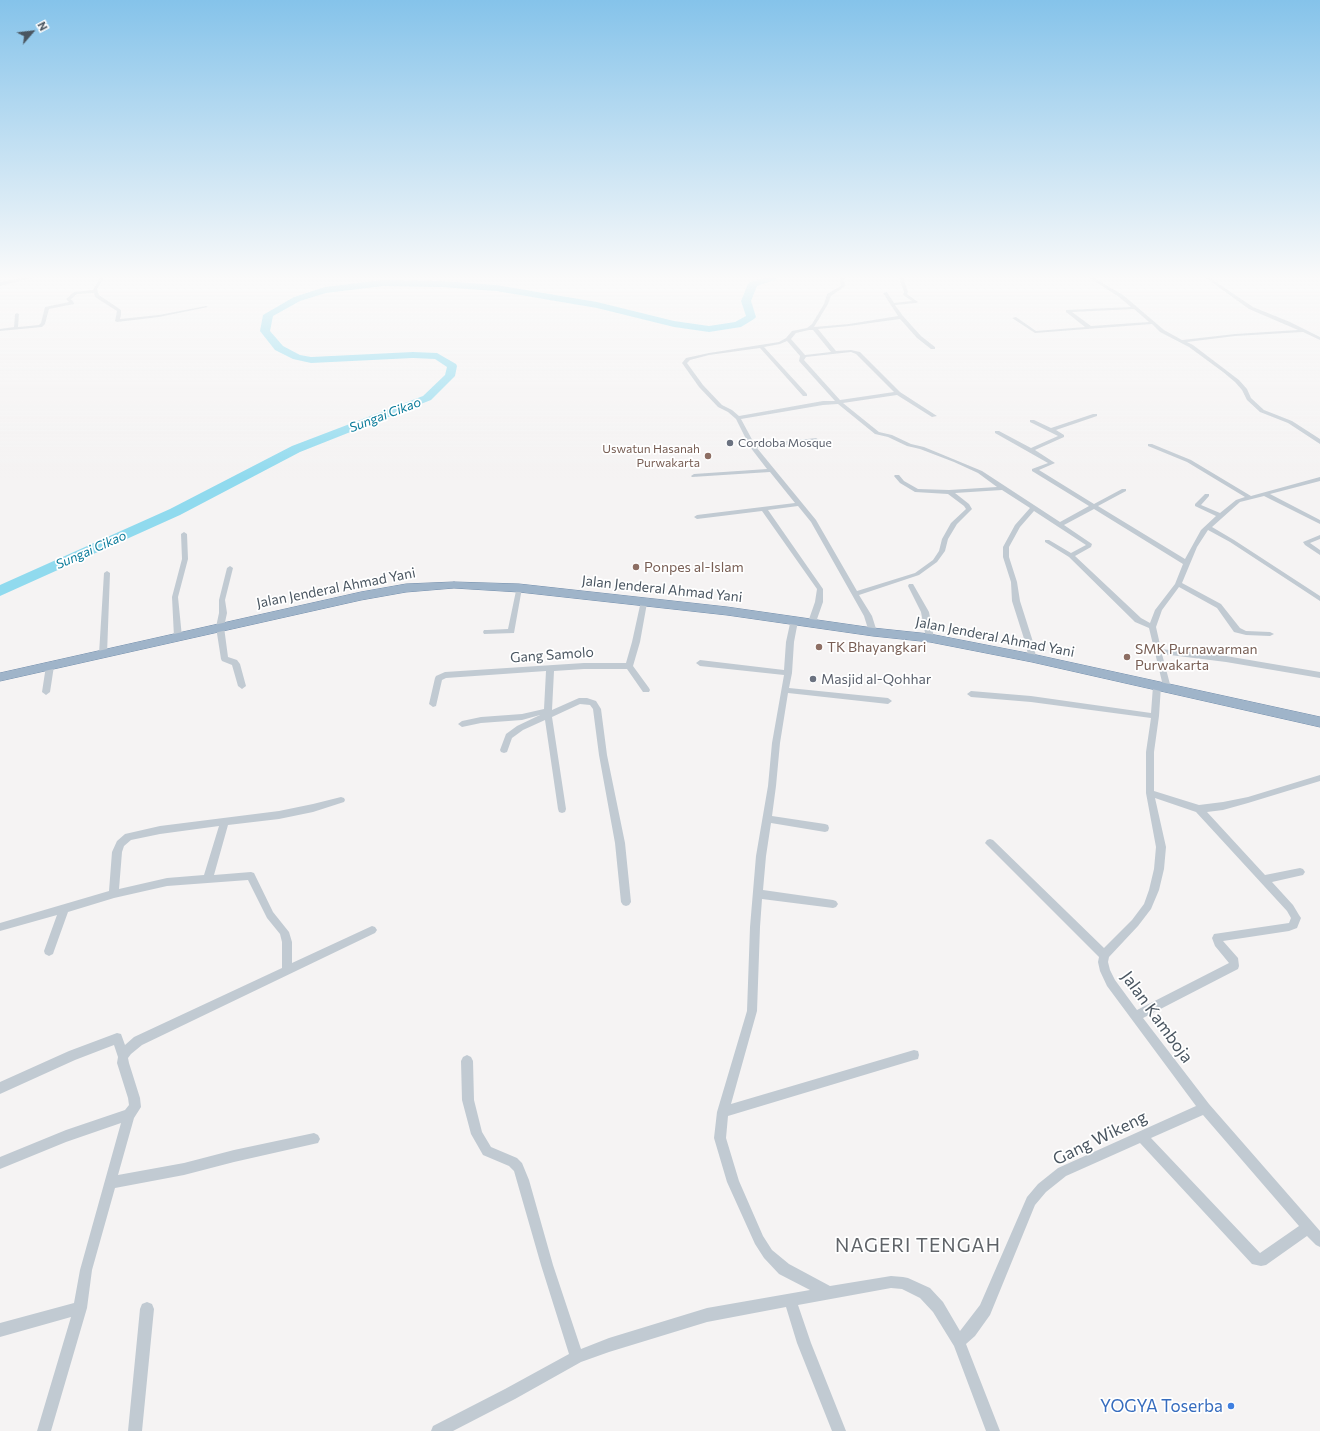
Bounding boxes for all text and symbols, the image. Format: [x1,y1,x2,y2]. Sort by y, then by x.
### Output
north arrow [12,12,52,52]
text: N [35,19,51,33]
water label: Sungai Cikao [347,394,423,436]
place label: Cordoba Mosque [738,436,832,450]
marker: Cordoba Mosque [725,438,735,448]
place label: Uswatun Hasanah Purwakarta [602,442,700,470]
marker: Uswatun Hasanah Purwakarta [703,451,713,461]
water label: Sungai Cikao [53,527,129,573]
place label: Ponpes al-Islam [644,559,744,575]
marker: Ponpes al-Islam [631,562,641,572]
street label: Jalan Jenderal Ahmad Yani [255,564,417,612]
street label: Jalan Jenderal Ahmad Yani [581,572,743,606]
street label: Jalan Jenderal Ahmad Yani [914,613,1076,661]
place label: TK Bhayangkari [827,639,926,655]
place label: SMK Purnawarman Purwakarta [1135,641,1258,674]
marker: TK Bhayangkari [814,642,824,652]
street label: Gang Samolo [510,644,594,666]
marker: SMK Purnawarman Purwakarta [1122,652,1132,662]
place label: Masjid al-Qohhar [821,671,931,687]
marker: Masjid al-Qohhar [808,674,818,684]
street label: Jalan Kamboja [1117,967,1197,1067]
street label: Gang Wikeng [1050,1106,1150,1170]
district label: NAGERI TENGAH [835,1235,1001,1257]
place label: YOGYA Toserba [1100,1396,1223,1416]
marker: YOGYA Toserba [1226,1401,1236,1411]

